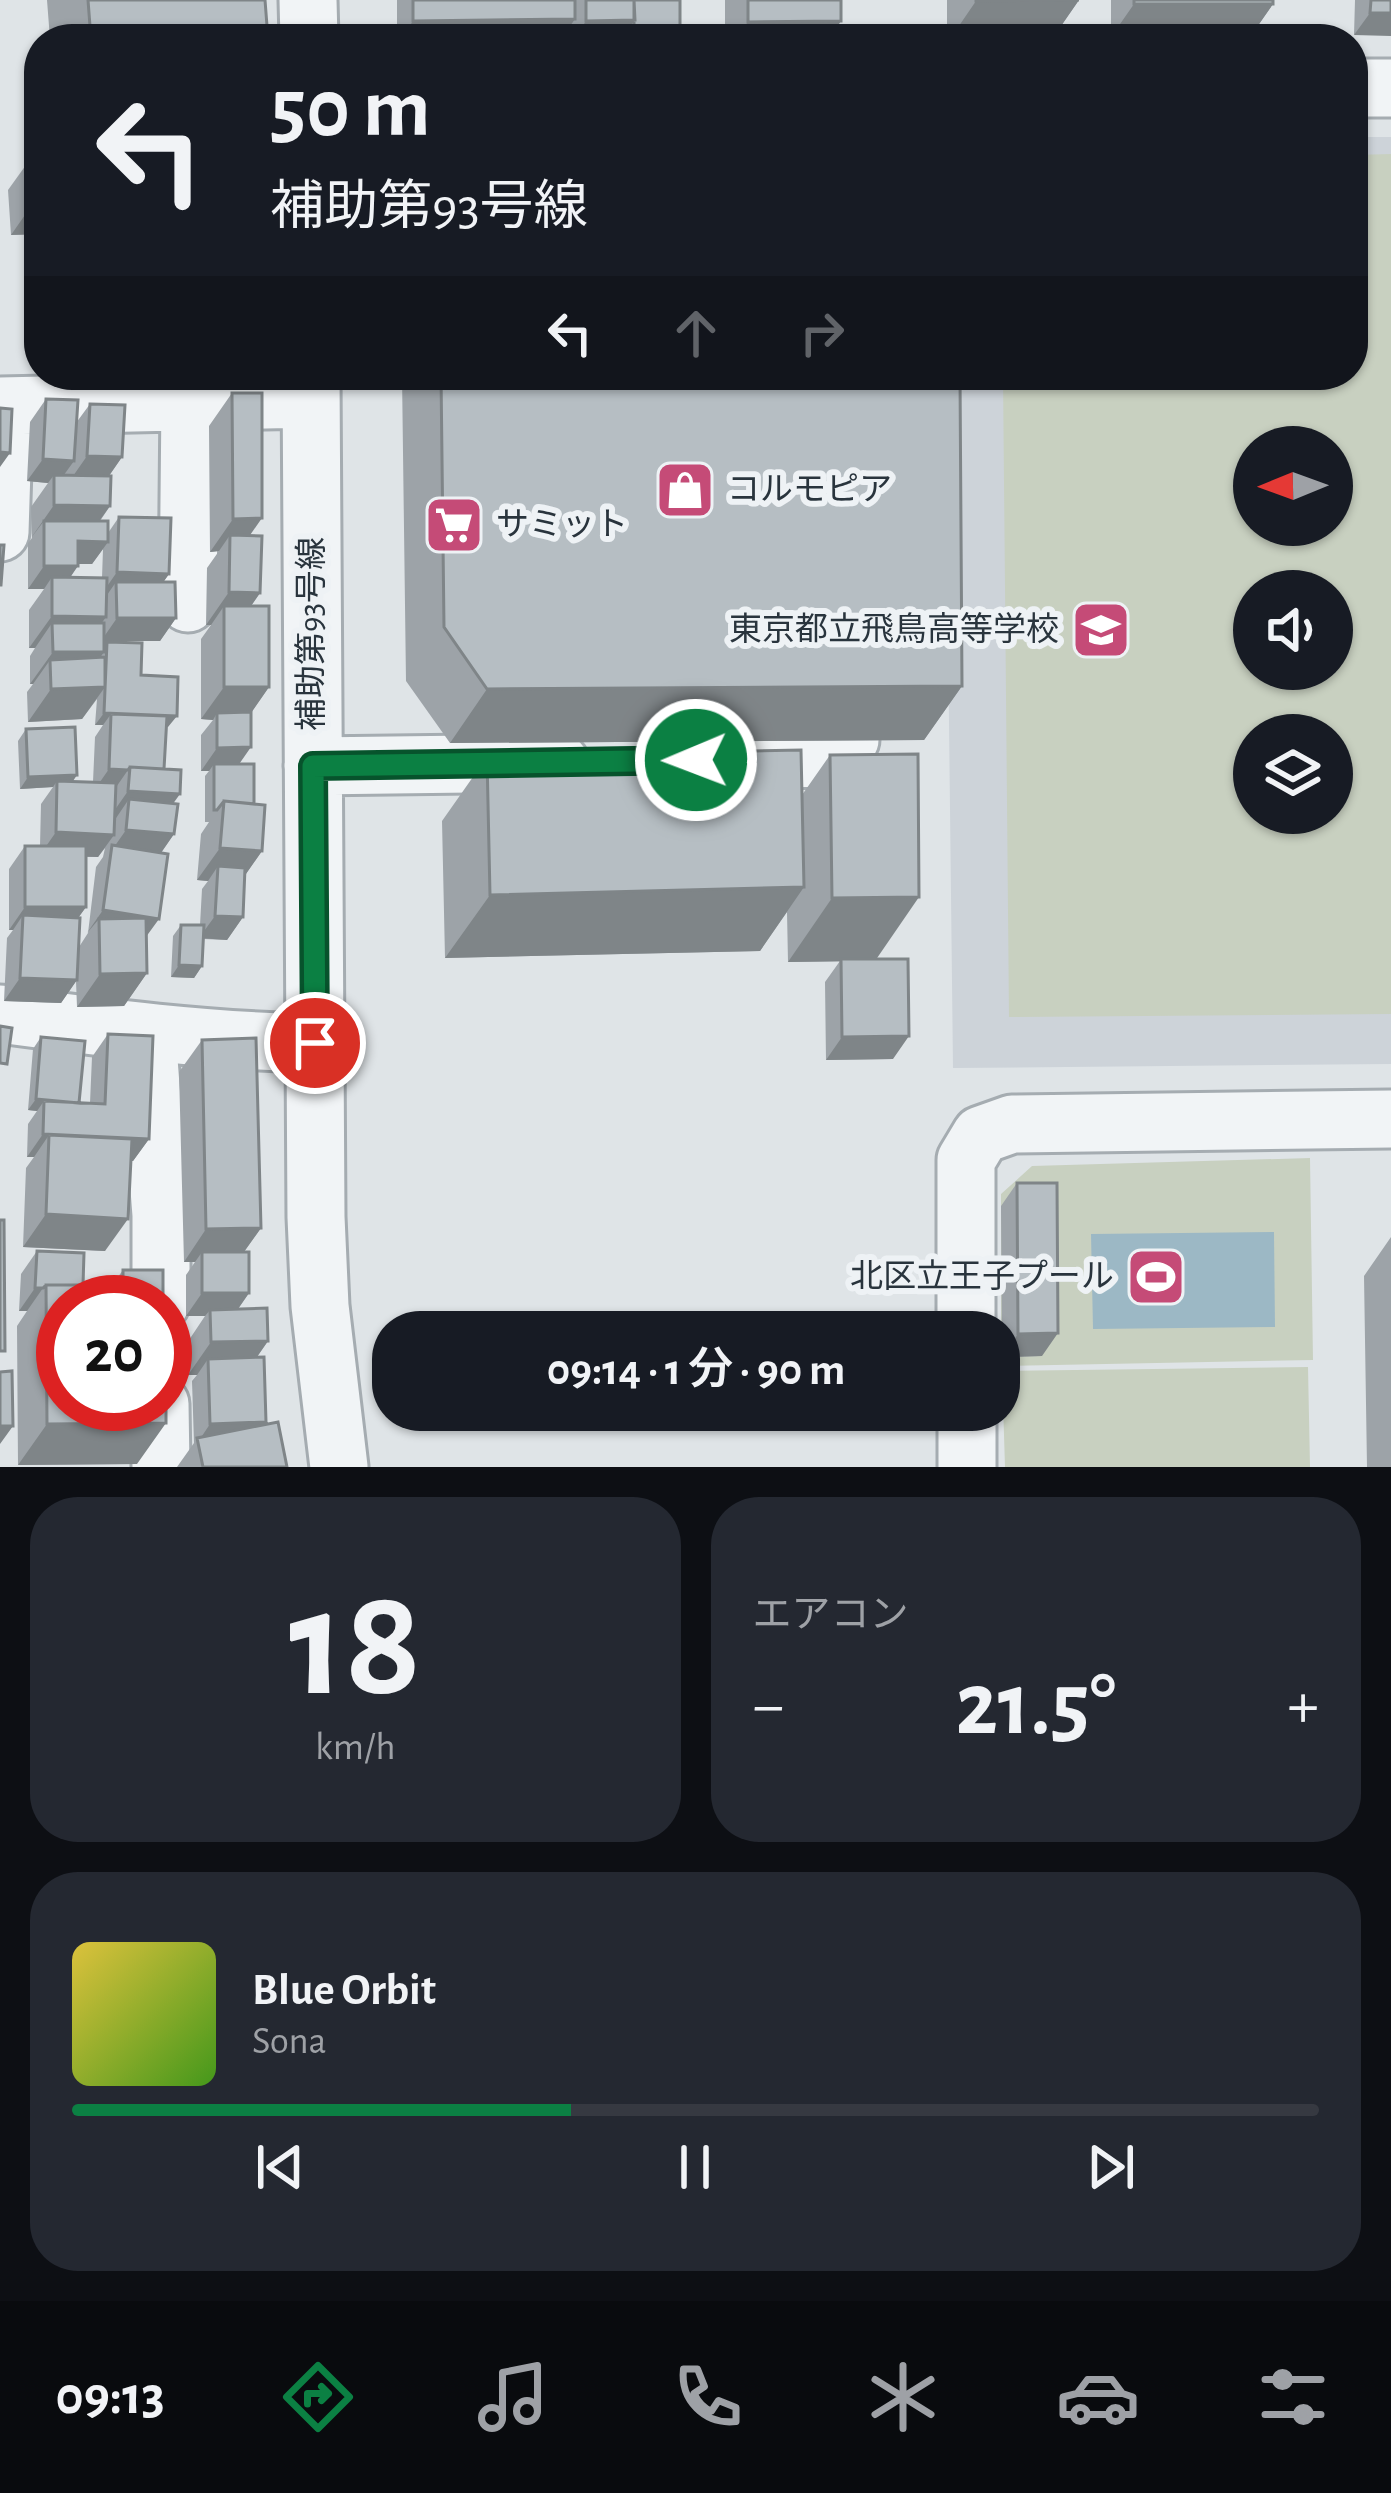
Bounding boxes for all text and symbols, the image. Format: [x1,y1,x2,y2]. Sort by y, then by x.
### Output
text: 50 m [270,68,431,152]
icon: left [72,72,228,228]
text: 補助第93号線 [270,181,588,235]
icon: left [537,300,603,366]
icon: ahead [663,300,729,366]
icon: right [789,300,855,366]
north arrow [1233,426,1353,546]
map controls [1233,426,1353,834]
shop icon: コルモピア [654,459,716,521]
place label: コルモピア [727,473,892,507]
supermarket icon: サミット [423,494,485,556]
place label: サミット [496,509,628,542]
street label: 補助第93号線 [294,537,329,731]
button: sound [1233,570,1353,690]
school or university icon: 東京都立飛鳥高等学校 [1070,599,1132,661]
place label: 東京都立飛鳥高等学校 [729,612,1059,647]
position arrow [633,697,759,823]
button: layers [1233,714,1353,834]
pin [264,992,366,1094]
icon: arrive [282,1010,348,1076]
sports icon: 北区立王子プール [1125,1246,1187,1308]
place label: 北区立王子プール [850,1259,1114,1294]
speed limit sign: 20 [36,1275,192,1431]
text: 09:14 · 1 分 · 90 m [547,1348,845,1393]
text: 18 [289,1568,422,1724]
text: エアコン [753,1596,909,1635]
text: 21.5° [955,1661,1116,1751]
text: − [753,1673,784,1739]
text: + [1287,1673,1319,1739]
text: km/h [315,1728,395,1767]
text: Blue Orbit [252,1968,436,2013]
text: Sona [252,2022,327,2061]
icon: previous [247,2134,313,2200]
icon: pause [662,2134,728,2200]
icon: next [1078,2134,1144,2200]
icon: directions [276,2355,360,2439]
icon: music [471,2355,555,2439]
icon: phone [666,2355,750,2439]
icon: climate [861,2355,945,2439]
icon: car [1056,2355,1140,2439]
icon: filters [1251,2355,1335,2439]
text: 09:13 [56,2370,165,2424]

